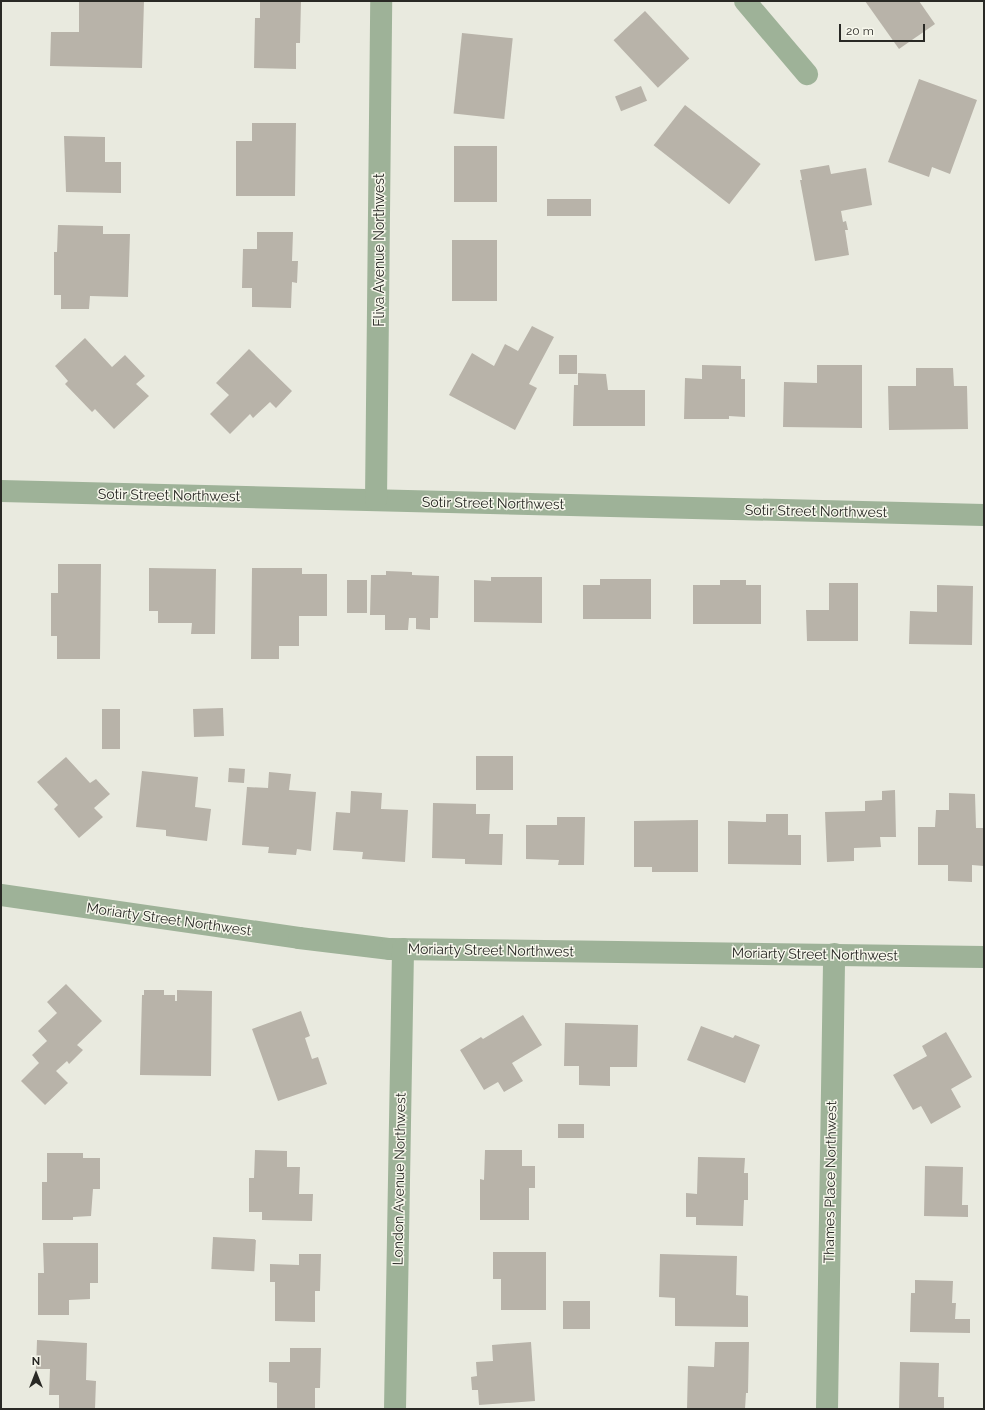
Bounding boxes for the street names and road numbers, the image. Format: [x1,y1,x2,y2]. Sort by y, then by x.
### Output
street label: Fliva Avenue Northwest [371,173,387,327]
street label: Sotir Street Northwest [97,485,241,505]
street label: Sotir Street Northwest [421,493,565,513]
street label: Sotir Street Northwest [744,501,888,521]
street label: Moriarty Street Northwest [85,899,253,939]
street label: Moriarty Street Northwest [408,940,574,960]
street label: Moriarty Street Northwest [732,944,898,964]
street label: London Avenue Northwest [389,1092,409,1266]
street label: Thames Place Northwest [820,1101,840,1263]

